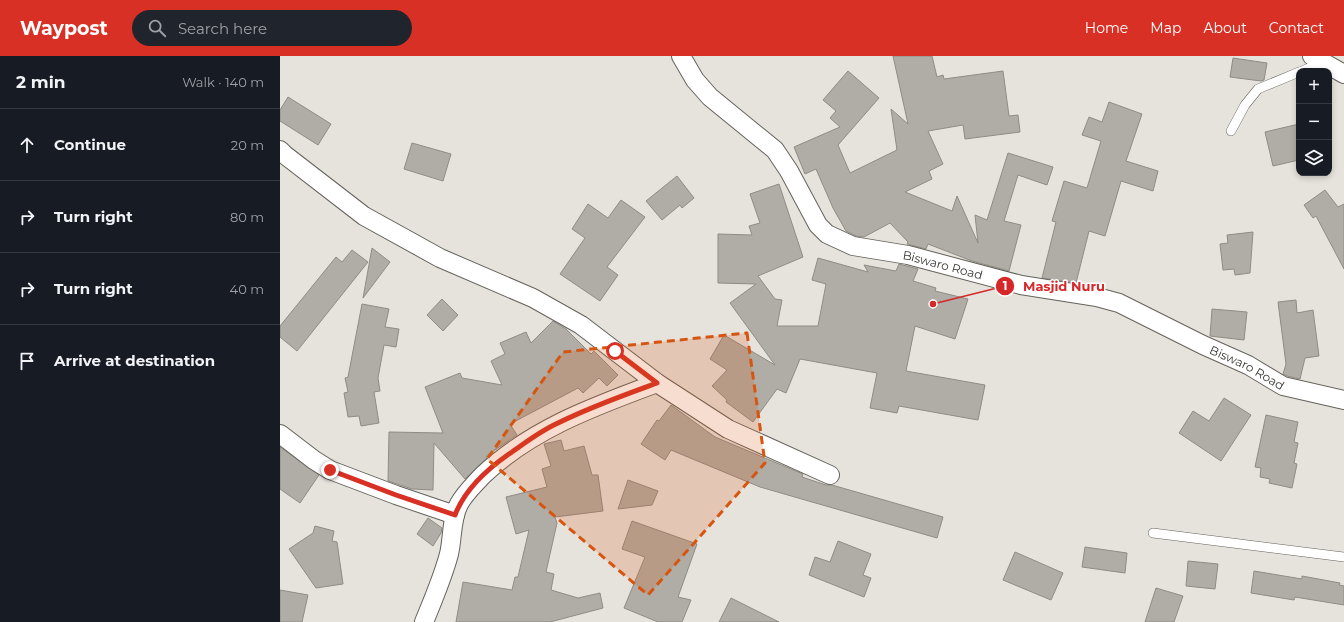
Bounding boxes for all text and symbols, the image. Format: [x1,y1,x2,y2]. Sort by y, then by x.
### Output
search box [132,10,412,46]
text: Waypost [20,17,108,40]
icon: search [146,17,168,39]
text: Search here [178,19,267,38]
text: Home [1085,19,1128,37]
text: Map [1150,19,1181,37]
text: About [1203,19,1247,37]
text: Contact [1269,19,1324,37]
map controls [1296,68,1332,176]
button: + [1296,68,1332,104]
text: 2 min [16,72,66,92]
text: Walk · 140 m [182,74,264,90]
button: − [1296,104,1332,140]
icon: ahead [16,134,38,156]
text: Continue [54,135,126,154]
text: 20 m [231,137,264,153]
button: layers [1296,140,1332,176]
icon: right [16,206,38,228]
text: Turn right [54,207,133,226]
text: 80 m [230,209,264,225]
street label: Biswaro Road [902,247,985,282]
callout: Masjid Nuru [995,273,1112,298]
icon: right [16,278,38,300]
text: 1 [1003,278,1007,293]
text: Masjid Nuru [1023,278,1105,294]
text: Turn right [54,279,133,298]
text: 40 m [230,281,264,297]
route start [606,342,624,360]
street label: Biswaro Road [1208,342,1287,393]
icon: arrive [16,350,38,372]
text: Arrive at destination [54,351,215,370]
route end [321,461,339,479]

